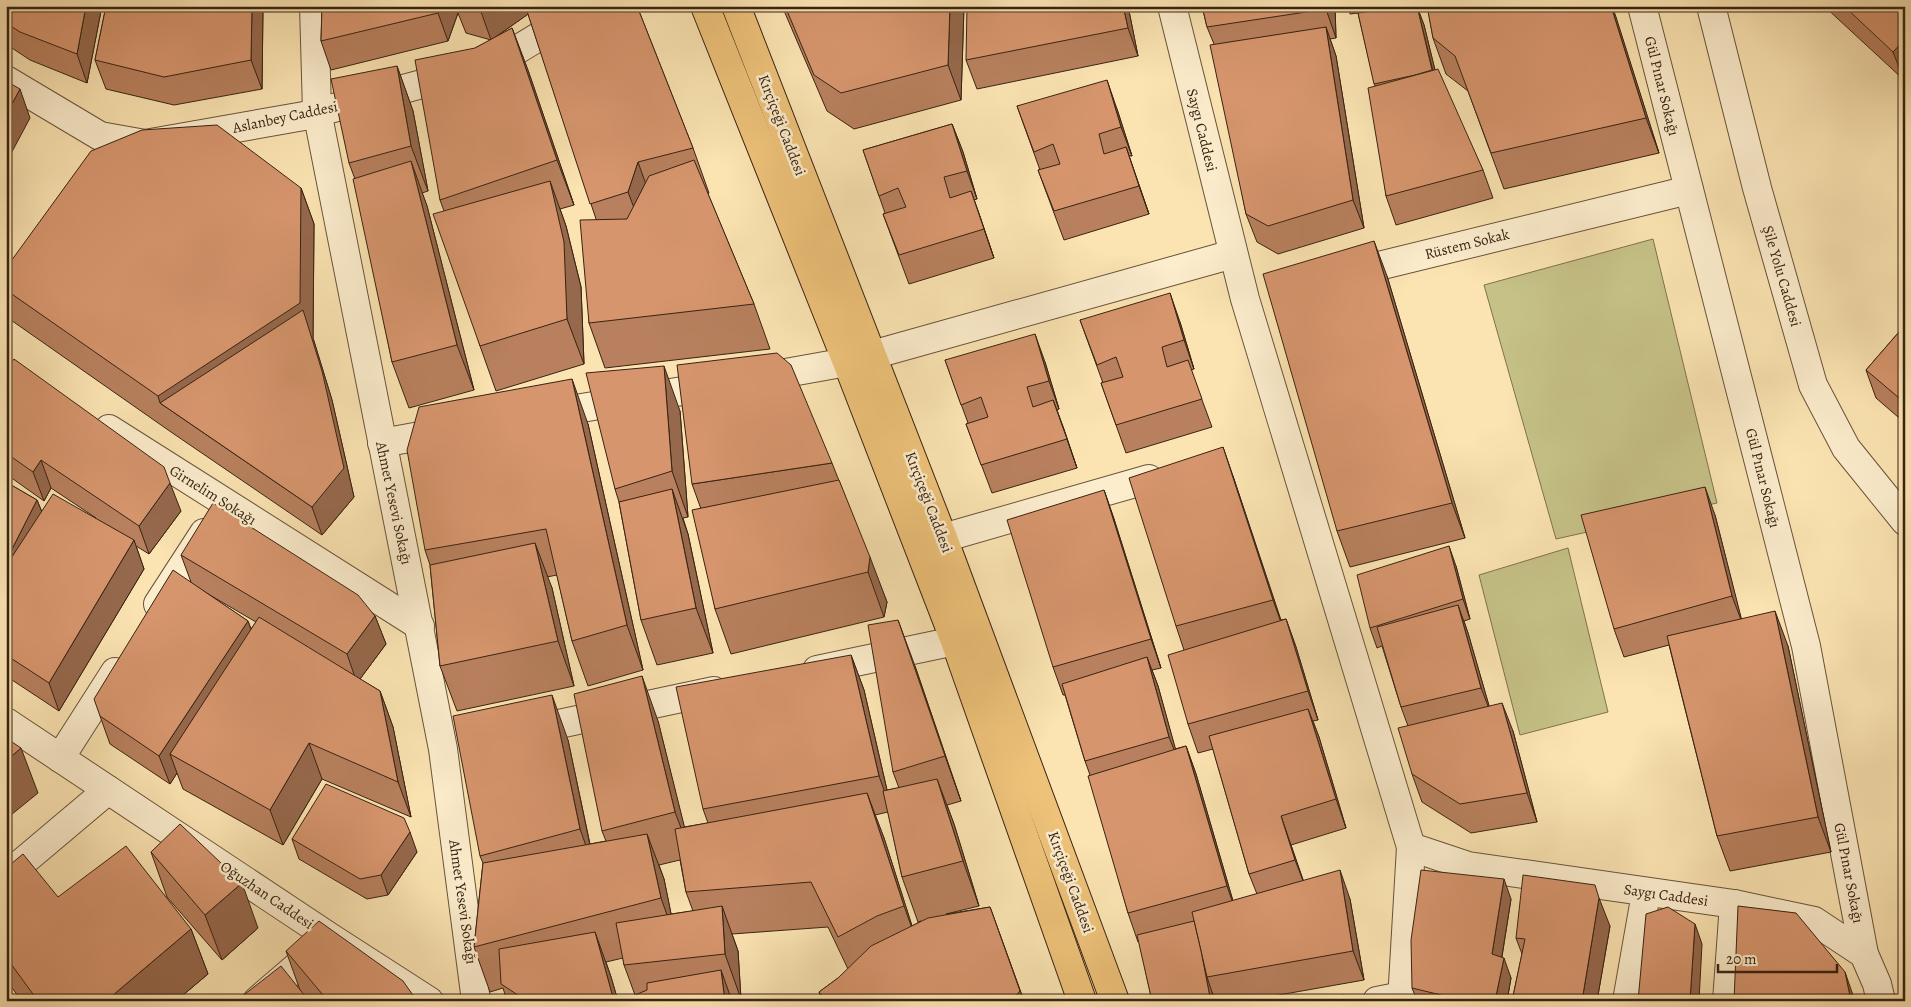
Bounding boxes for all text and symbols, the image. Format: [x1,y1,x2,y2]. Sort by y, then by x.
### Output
street label: Gül Pınar Sokağı [1640,34,1684,138]
street label: Kırçiçeği Caddesi [754,72,810,178]
street label: Saygı Caddesi [1182,86,1222,174]
street label: Aslanbey Caddesi [230,96,339,138]
street label: Şile Yolu Caddesi [1758,223,1806,329]
street label: Rüstem Sokak [1423,224,1512,264]
street label: Gül Pınar Sokağı [1741,426,1785,530]
street label: Ahmet Yesevi Sokağı [371,439,417,566]
street label: Kırçiçeği Caddesi [901,449,957,555]
street label: Girnelim Sokağı [166,460,260,530]
street label: Gül Pınar Sokağı [1829,821,1869,925]
street label: Kırçiçeği Caddesi [1043,828,1099,936]
street label: Ahmet Yesevi Sokağı [444,838,482,965]
street label: Oğuzhan Caddesi [216,856,318,934]
street label: Saygı Caddesi [1623,879,1709,911]
scale bar [1718,942,1837,974]
text: 20 m [1726,949,1757,969]

